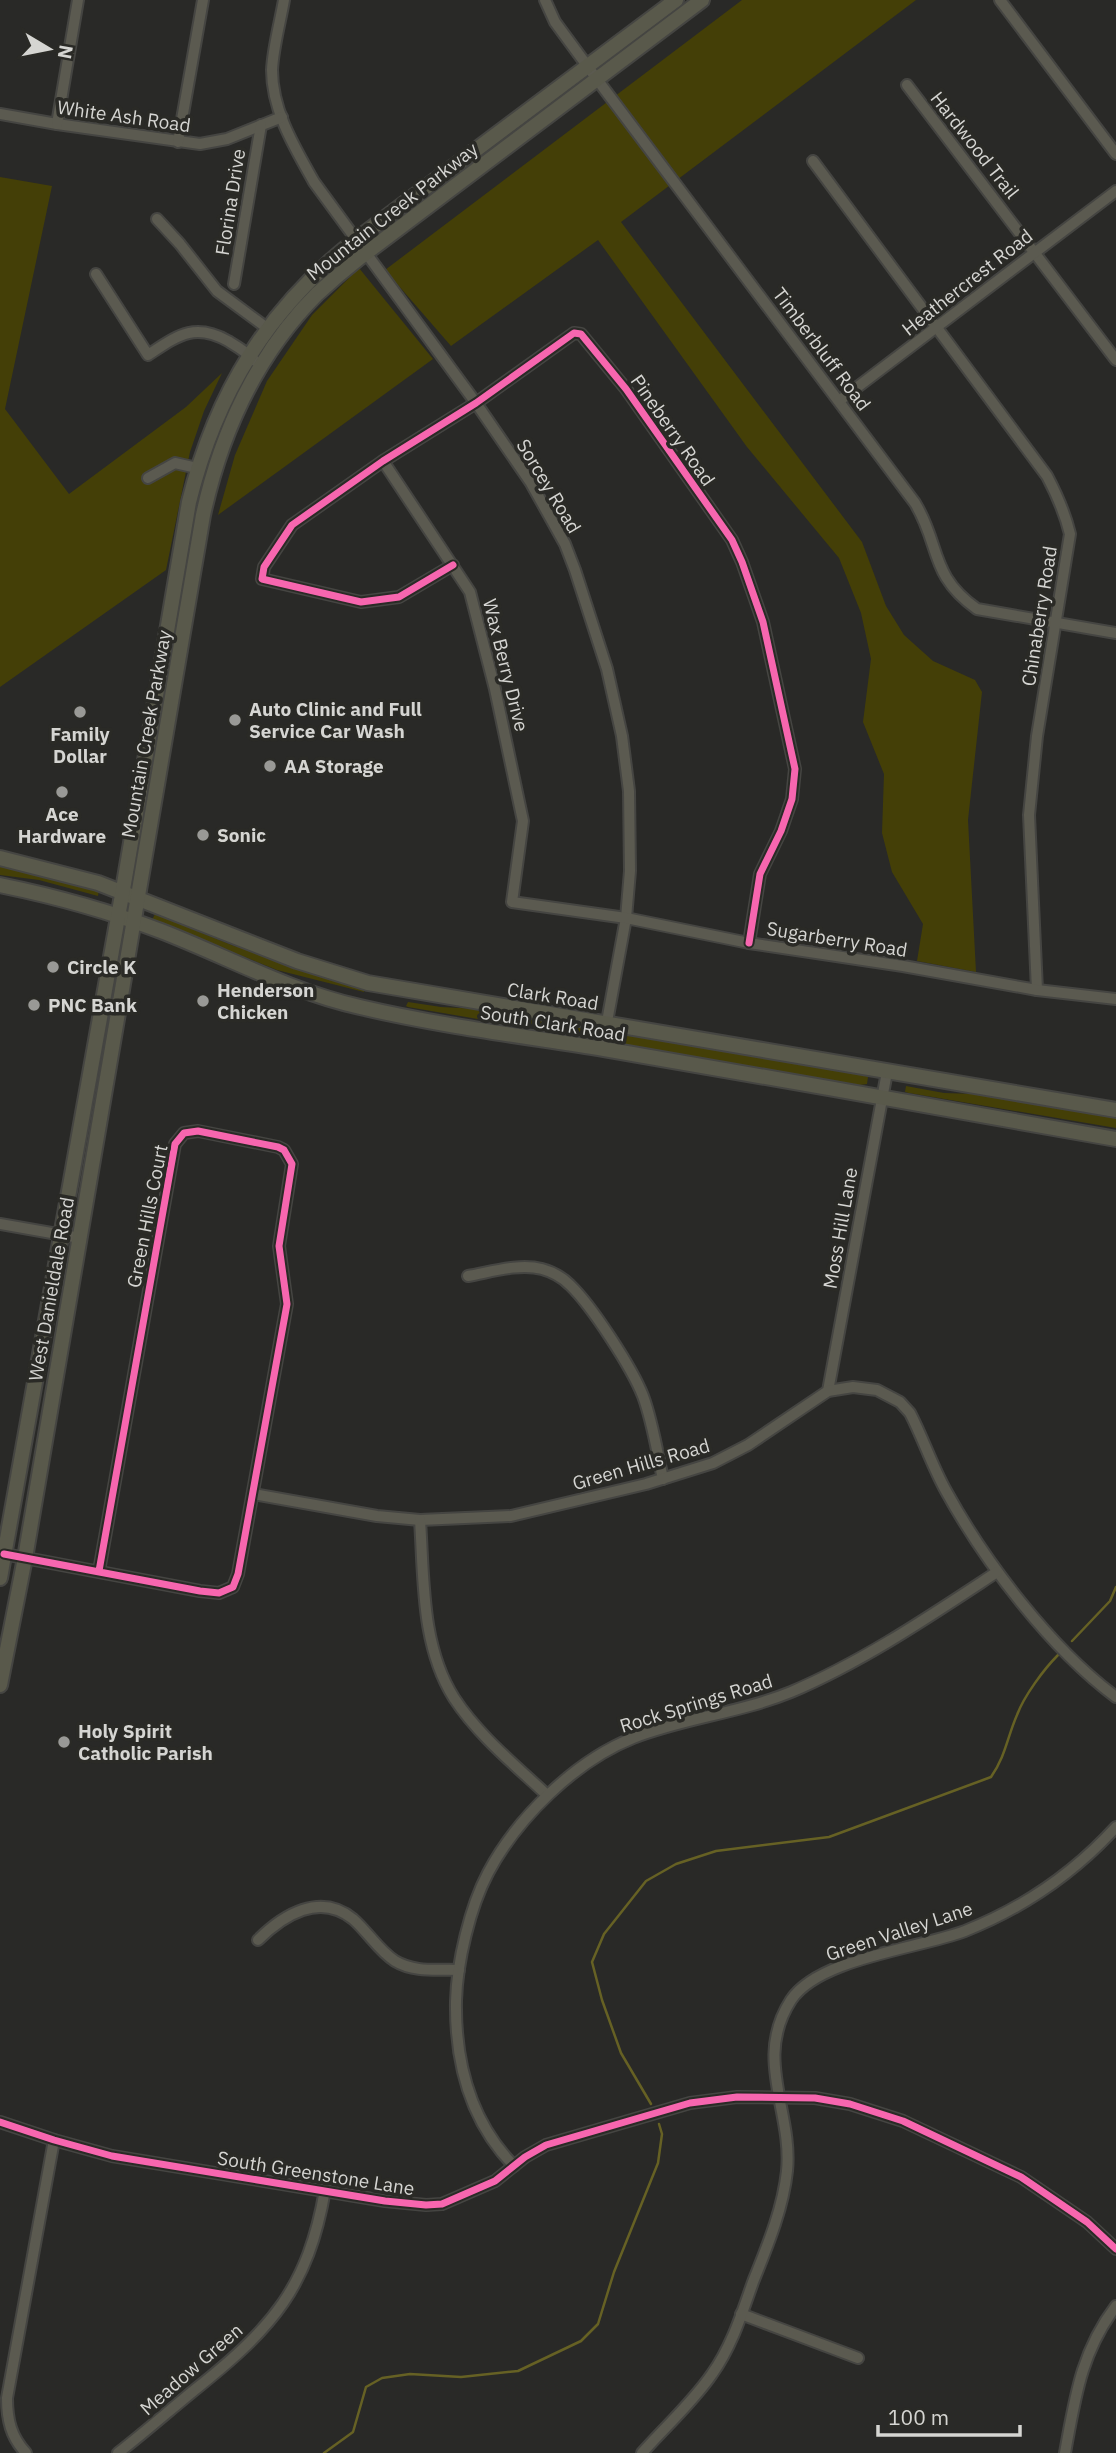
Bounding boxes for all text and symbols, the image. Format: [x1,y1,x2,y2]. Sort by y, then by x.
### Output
north arrow [14,14,84,84]
text: N [53,43,79,61]
street label: Hardwood Trail [926,87,1024,203]
street label: White Ash Road [56,95,192,137]
street label: Mountain Creek Parkway [301,136,483,285]
street label: Florina Drive [210,147,250,257]
street label: Heathercrest Road [897,223,1037,341]
street label: Timberbluff Road [768,283,876,415]
street label: Pineberry Road [626,370,720,490]
street label: Sorcey Road [511,434,587,538]
street label: Chinaberry Road [1016,544,1062,688]
street label: Wax Berry Drive [478,596,534,734]
street label: Mountain Creek Parkway [116,628,176,840]
place label: Auto Clinic and Full Service Car Wash [249,697,422,743]
marker: Family Dollar [72,704,88,720]
marker: Auto Clinic and Full Service Car Wash [227,712,243,728]
place label: Family Dollar [50,722,111,768]
place label: AA Storage [284,754,384,778]
marker: AA Storage [262,758,278,774]
marker: Ace Hardware [54,784,70,800]
place label: Ace Hardware [18,802,106,848]
place label: Sonic [217,823,266,847]
marker: Sonic [195,827,211,843]
street label: Sugarberry Road [765,916,909,962]
place label: Circle K [67,955,136,979]
marker: Circle K [45,959,61,975]
street label: Clark Road [506,977,600,1015]
place label: Henderson Chicken [217,978,314,1024]
place label: PNC Bank [48,993,137,1017]
marker: Henderson Chicken [195,993,211,1009]
marker: PNC Bank [26,997,42,1013]
street label: South Clark Road [479,1000,627,1046]
street label: Green Hills Court [121,1142,173,1290]
street label: Moss Hill Lane [818,1165,862,1291]
street label: West Danieldale Road [23,1195,79,1383]
street label: Green Hills Road [569,1433,713,1495]
street label: Rock Springs Road [617,1668,775,1738]
place label: Holy Spirit Catholic Parish [78,1719,213,1765]
marker: Holy Spirit Catholic Parish [56,1734,72,1750]
street label: Green Valley Lane [823,1896,975,1966]
street label: South Greenstone Lane [216,2146,416,2200]
street label: Meadow Green [135,2318,247,2420]
scale bar [878,2394,1020,2438]
text: 100 m [888,2403,949,2431]

